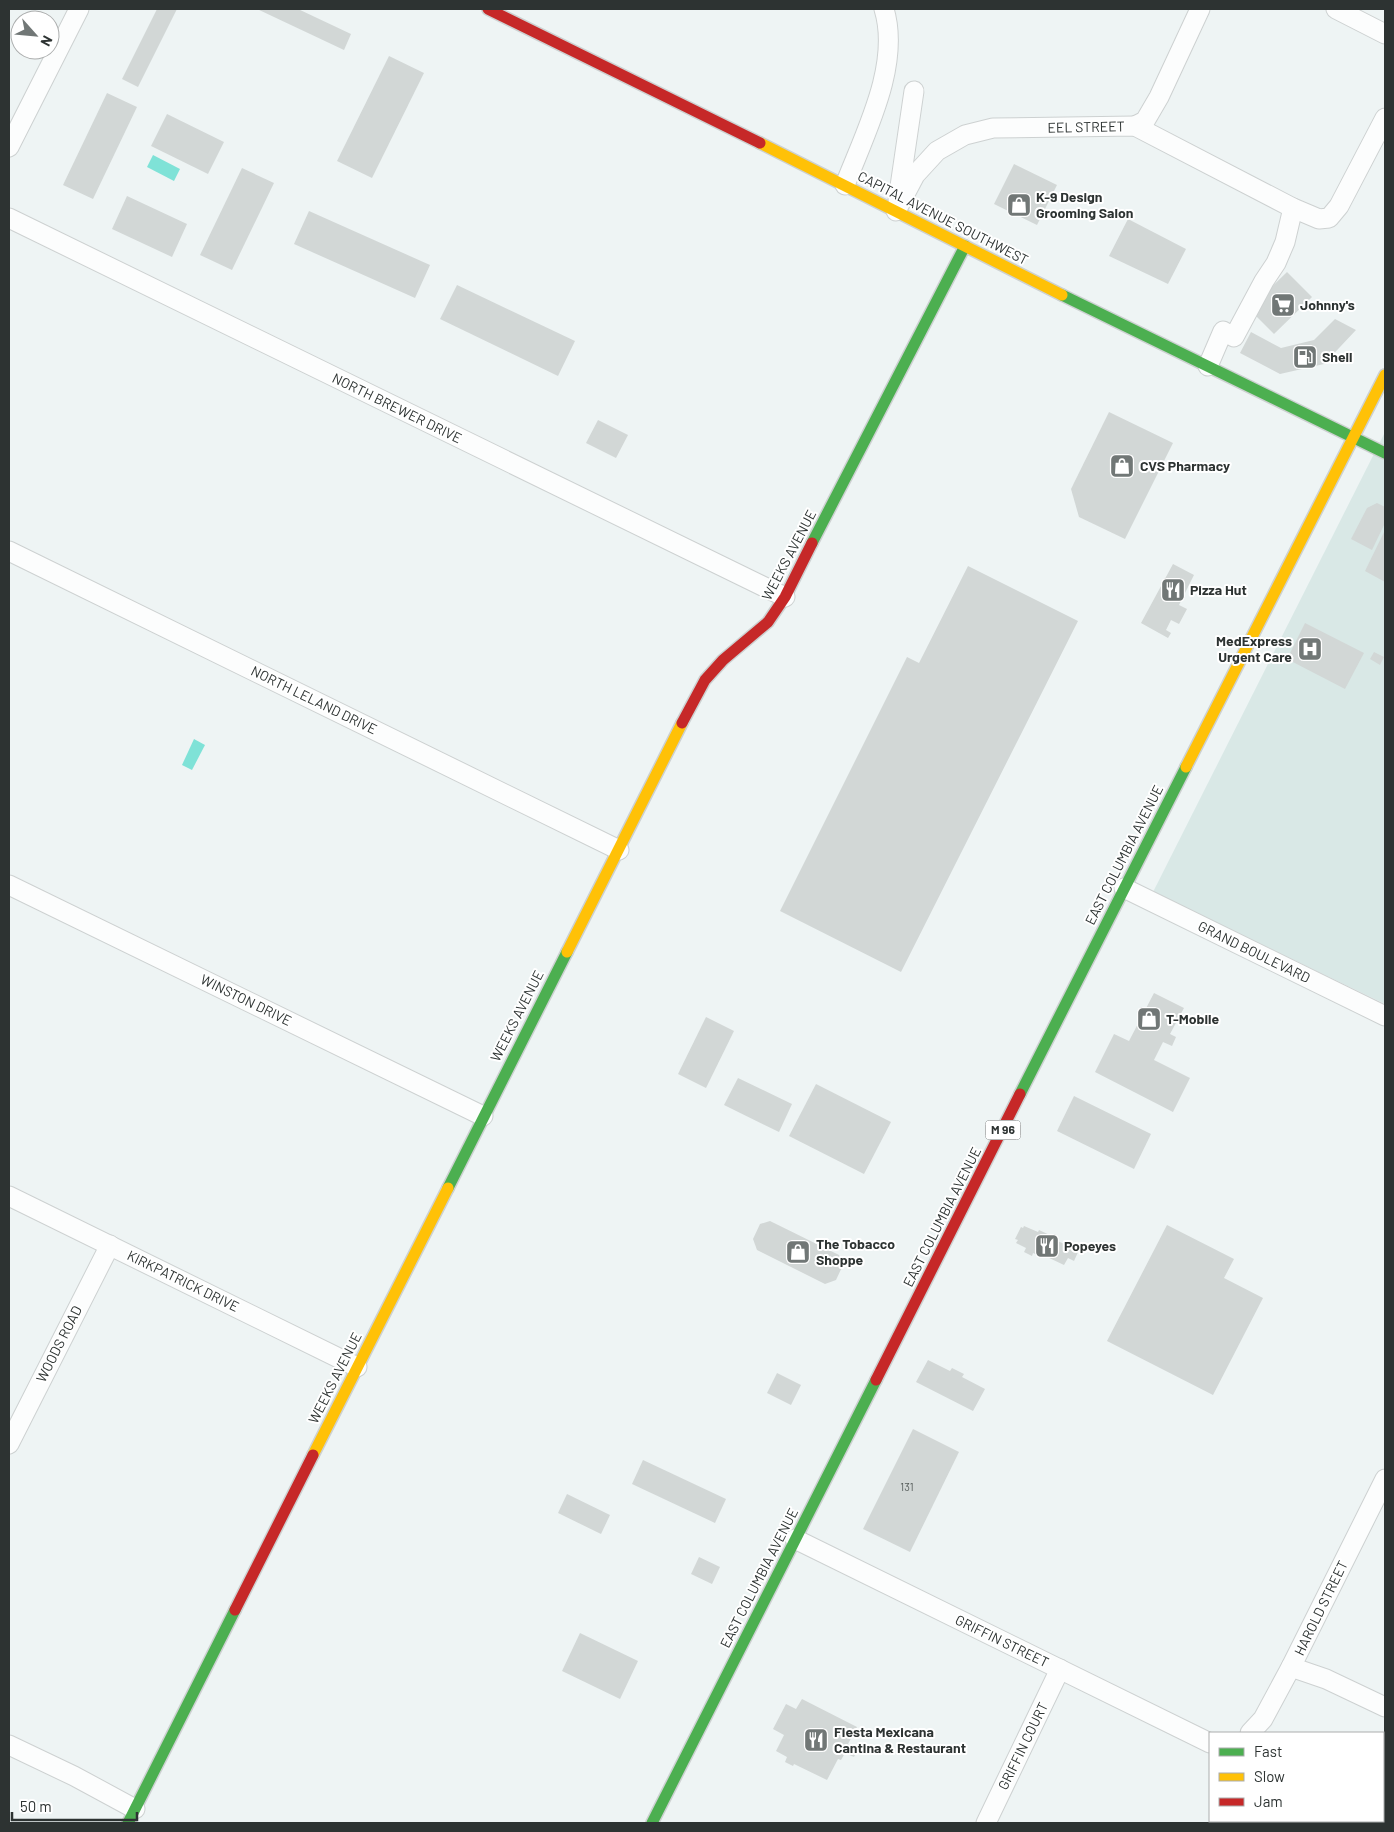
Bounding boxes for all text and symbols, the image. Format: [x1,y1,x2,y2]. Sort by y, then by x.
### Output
north arrow [10,10,60,60]
text: N [37,33,57,49]
street label: EEL STREET [1047,117,1125,136]
street label: CAPITAL AVENUE SOUTHWEST [855,167,1031,268]
place label: K-9 Design Grooming Salon [1036,188,1133,221]
shop icon: K-9 Design Grooming Salon [1006,192,1032,218]
supermarket icon: Johnny's [1270,292,1296,318]
place label: Johnny's [1300,296,1355,313]
fuel station icon: Shell [1292,344,1318,370]
place label: Shell [1322,348,1352,365]
street label: NORTH BREWER DRIVE [330,369,465,446]
shop icon: CVS Pharmacy [1109,453,1135,479]
place label: CVS Pharmacy [1140,457,1230,474]
street label: WEEKS AVENUE [758,507,819,603]
restaurant icon: Pizza Hut [1160,577,1186,603]
place label: Pizza Hut [1190,581,1247,598]
place label: MedExpress Urgent Care [1216,632,1292,665]
hospital icon: MedExpress Urgent Care [1297,636,1323,662]
street label: NORTH LELAND DRIVE [248,662,380,737]
street label: EAST COLUMBIA AVENUE [1081,782,1166,927]
street label: GRAND BOULEVARD [1195,917,1313,986]
street label: WEEKS AVENUE [486,967,547,1064]
street label: WINSTON DRIVE [198,970,294,1029]
shop icon: T-Mobile [1136,1006,1162,1032]
place label: T-Mobile [1166,1010,1219,1027]
road number: M 96 [986,1120,1020,1140]
street label: EAST COLUMBIA AVENUE [899,1144,984,1289]
restaurant icon: Popeyes [1034,1233,1060,1259]
place label: The Tobacco Shoppe [816,1235,895,1268]
place label: Popeyes [1064,1237,1116,1254]
shop icon: The Tobacco Shoppe [785,1239,811,1265]
street label: KIRKPATRICK DRIVE [125,1246,242,1315]
street label: WOODS ROAD [32,1303,85,1385]
street label: WEEKS AVENUE [304,1329,365,1426]
house number: 131 [900,1480,914,1493]
street label: EAST COLUMBIA AVENUE [716,1505,801,1650]
street label: HAROLD STREET [1290,1557,1351,1658]
street label: GRIFFIN STREET [953,1611,1052,1671]
street label: GRIFFIN COURT [994,1699,1051,1792]
place label: Fiesta Mexicana Cantina & Restaurant [834,1723,966,1756]
restaurant icon: Fiesta Mexicana Cantina & Restaurant [803,1727,829,1753]
legend [1209,1732,1384,1822]
text: Fast [1254,1742,1282,1760]
text: Slow [1254,1767,1285,1785]
scale bar [12,1790,138,1822]
text: Jam [1254,1792,1283,1810]
text: 50 m [20,1797,52,1815]

